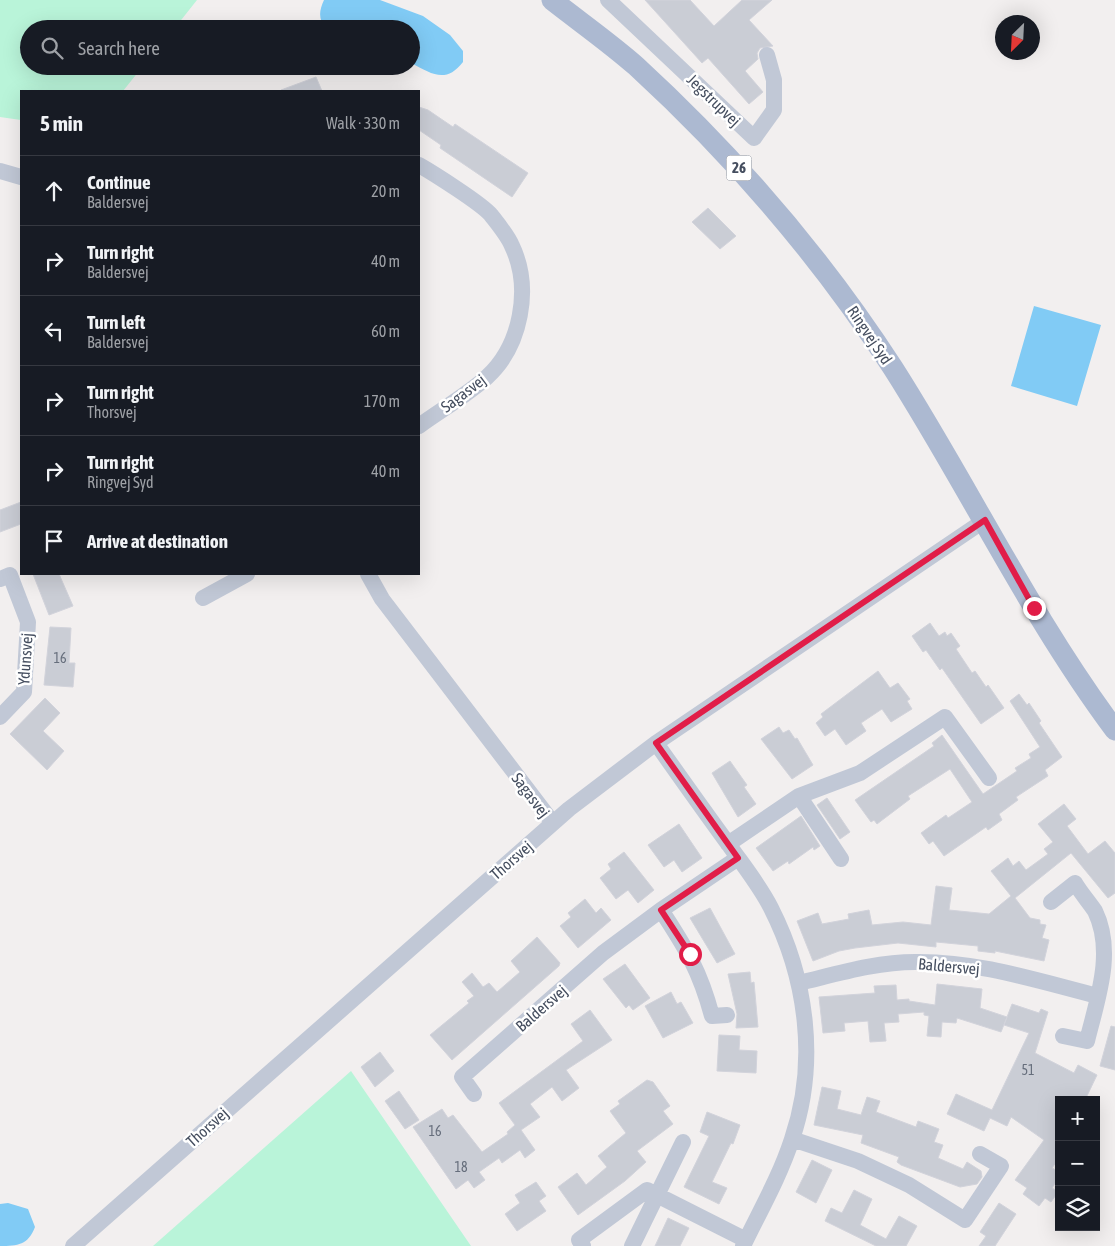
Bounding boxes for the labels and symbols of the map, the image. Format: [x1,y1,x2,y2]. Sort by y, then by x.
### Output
north arrow [995,15,1040,60]
street label: Jegstrupvej [683,70,744,130]
road number: 26 [726,156,752,180]
street label: Ringvej Syd [843,302,896,368]
street label: Sagasvej [437,370,489,416]
route end [1023,597,1046,620]
street label: Ydunsvej [14,632,37,686]
house number: 16 [53,650,67,666]
street label: Sagasvej [508,769,554,821]
street label: Thorsvej [486,837,536,884]
route start [679,943,702,966]
street label: Baldersvej [917,954,981,979]
street label: Baldersvej [512,981,571,1036]
house number: 51 [1021,1062,1035,1078]
street label: Thorsvej [182,1104,232,1151]
house number: 16 [428,1123,442,1139]
house number: 18 [454,1159,468,1175]

